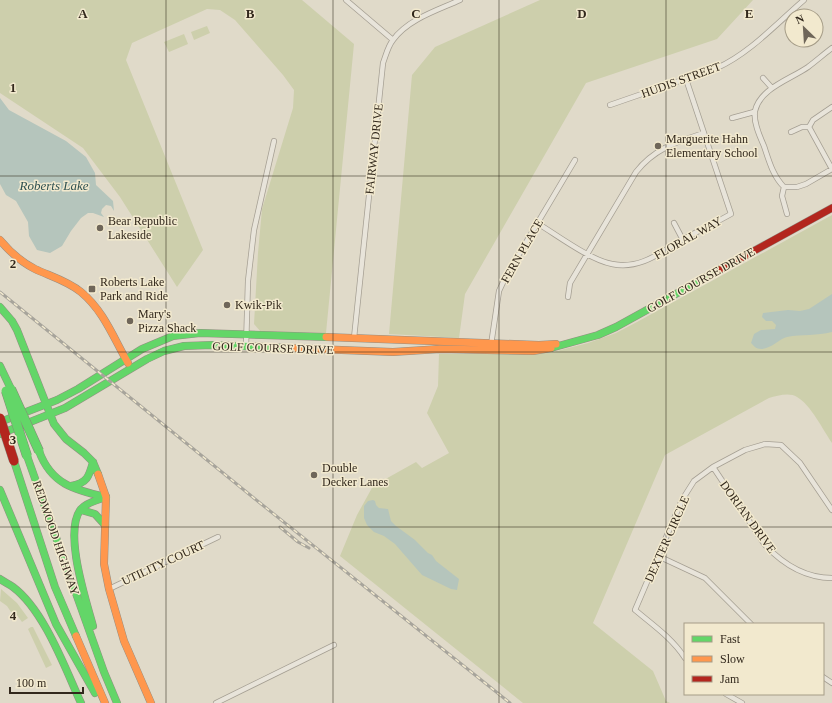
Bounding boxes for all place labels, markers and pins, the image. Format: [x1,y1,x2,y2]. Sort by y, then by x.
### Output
place label: Marguerite Hahn Elementary School [666,132,758,160]
marker: Marguerite Hahn Elementary School [653,141,663,151]
place label: Bear Republic Lakeside [108,214,177,242]
marker: Bear Republic Lakeside [95,223,105,233]
place label: Roberts Lake Park and Ride [100,275,168,303]
marker: Roberts Lake Park and Ride [87,284,97,294]
place label: Kwik-Pik [235,298,282,312]
marker: Kwik-Pik [222,300,232,310]
place label: Mary's Pizza Shack [138,307,196,335]
marker: Mary's Pizza Shack [125,316,135,326]
place label: Double Decker Lanes [322,461,389,489]
marker: Double Decker Lanes [309,470,319,480]

